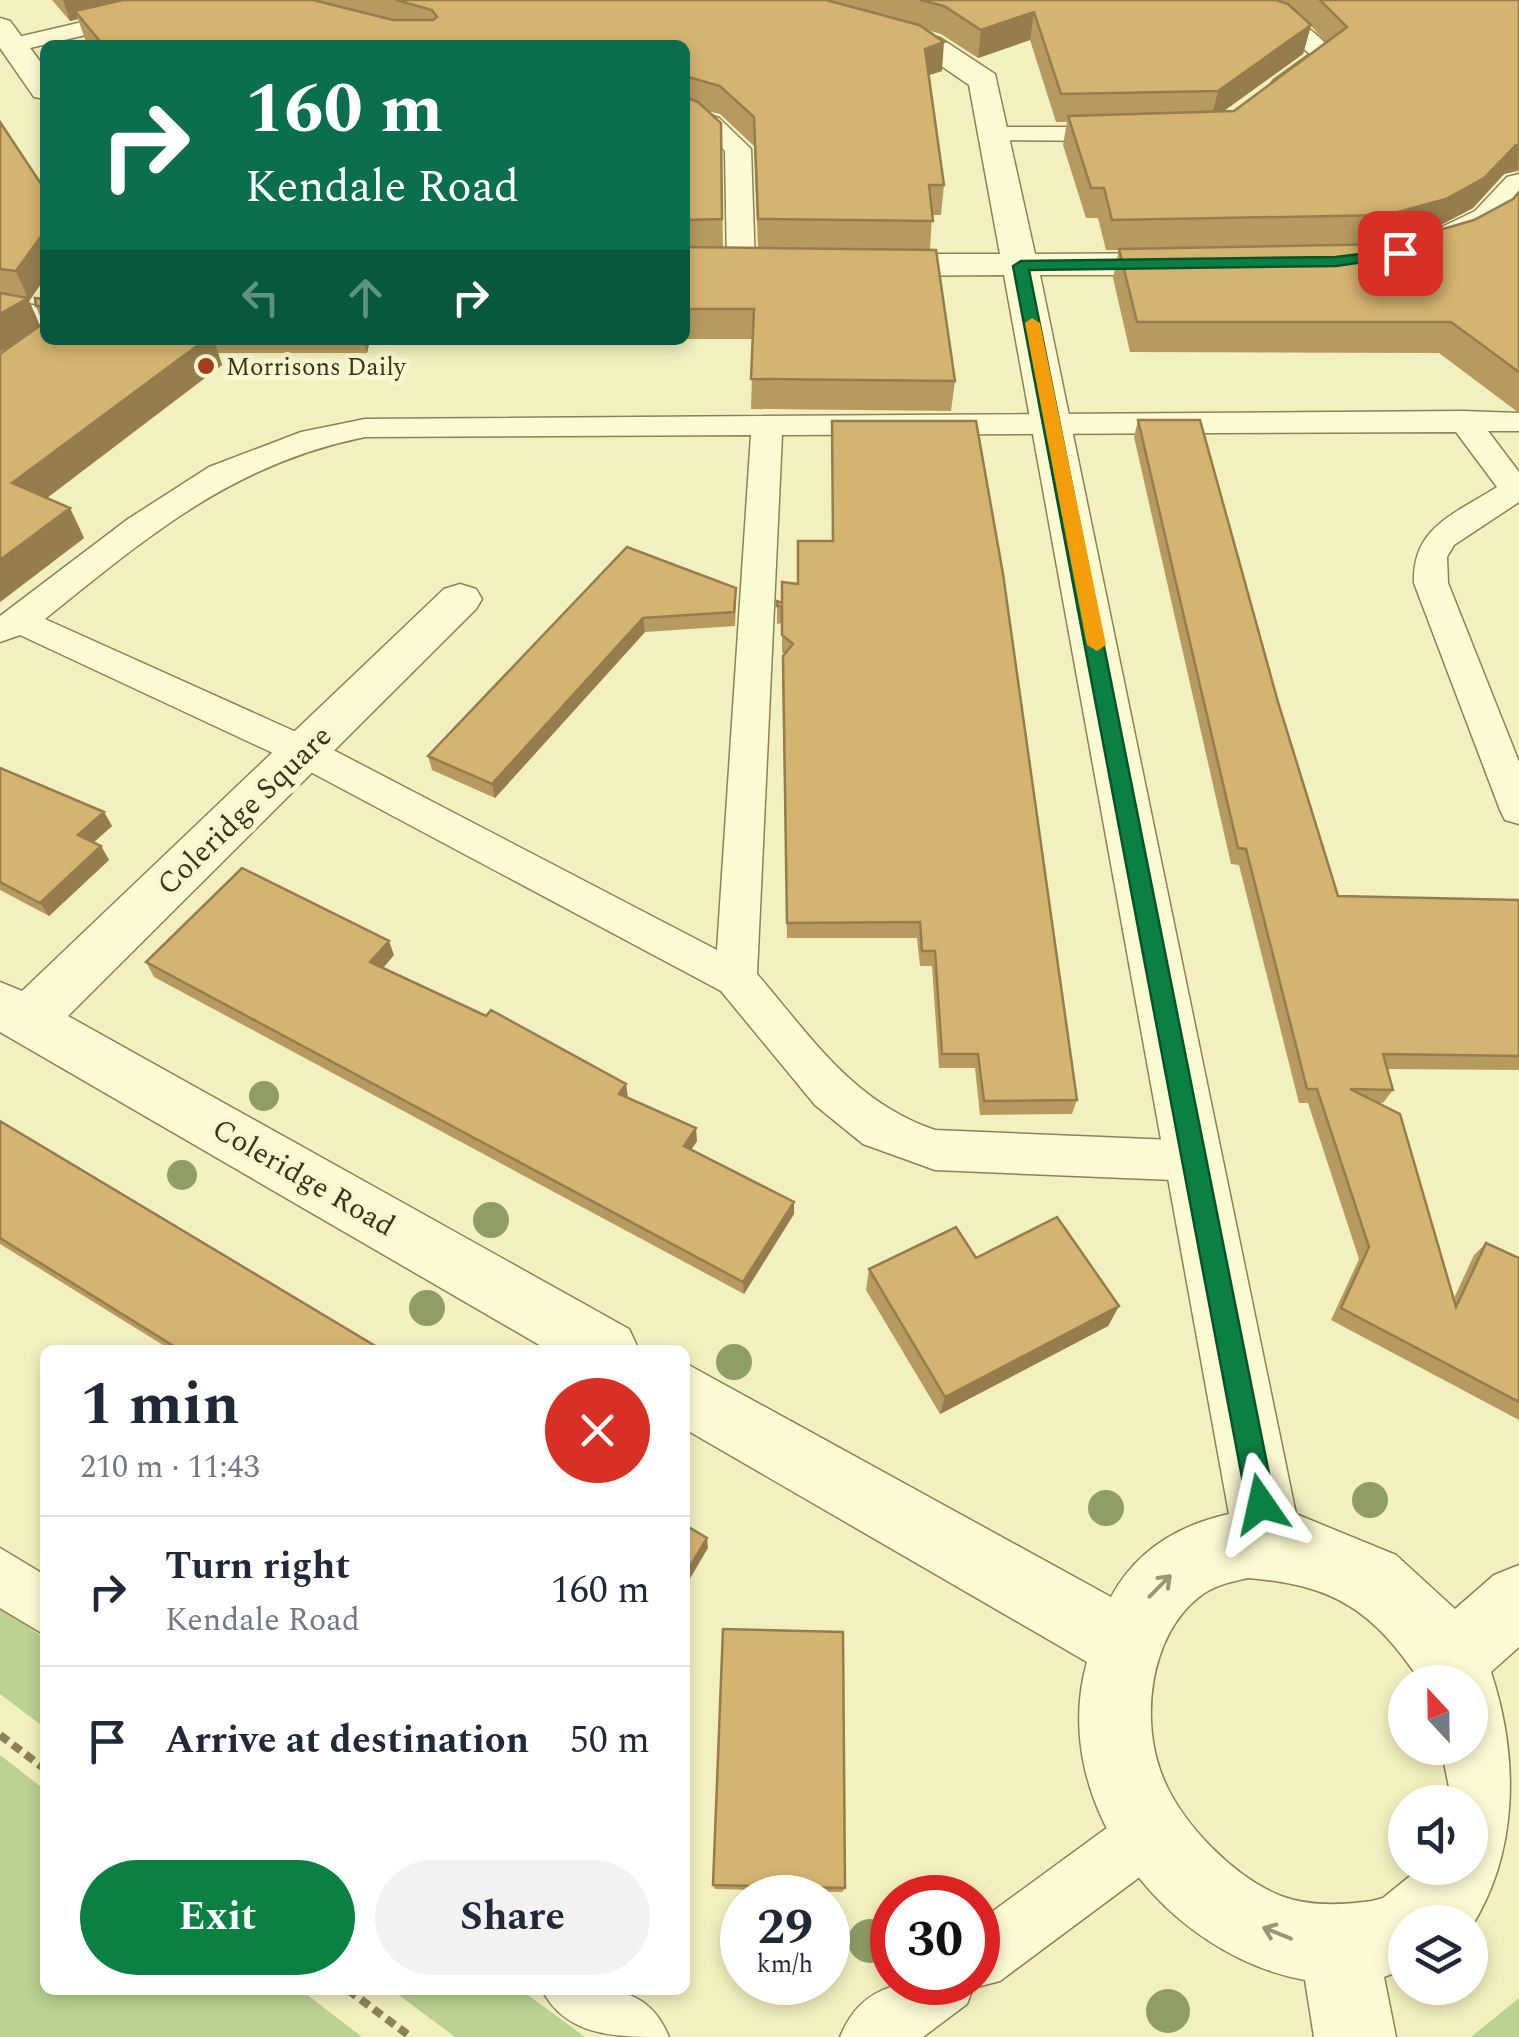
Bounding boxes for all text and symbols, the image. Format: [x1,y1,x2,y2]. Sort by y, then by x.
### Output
text: 160 m [245,57,443,163]
icon: right [80,80,210,210]
text: Kendale Road [245,153,519,222]
pin [1358,211,1443,296]
icon: arrive [1373,226,1428,281]
icon: left [233,270,288,325]
icon: ahead [338,270,393,325]
icon: right [443,270,498,325]
place label: Morrisons Daily [226,349,407,387]
marker: Morrisons Daily [195,355,217,377]
street label: Coleridge Square [146,715,343,907]
street label: Coleridge Road [203,1107,404,1249]
text: 1 min [80,1359,240,1451]
button: close [545,1378,650,1483]
text: 210 m · 11:43 [80,1443,260,1492]
position arrow [1209,1452,1313,1556]
text: Turn right [165,1538,350,1596]
text: 160 m [551,1562,650,1620]
icon: right [80,1564,135,1619]
one-way arrow [1147,1574,1172,1599]
text: Kendale Road [165,1596,360,1645]
north arrow [1388,1665,1488,1765]
map controls [1388,1665,1488,2005]
text: Arrive at destination [165,1712,529,1770]
text: 50 m [570,1712,650,1770]
icon: arrive [80,1714,135,1769]
button: sound [1388,1785,1488,1885]
button: Exit [80,1860,355,1975]
button: Share [375,1860,650,1975]
speed limit sign: 30 [870,1875,1000,2005]
text: 29 [757,1890,813,1966]
button: layers [1388,1905,1488,2005]
one-way arrow [1262,1923,1293,1941]
text: km/h [757,1946,813,1984]

